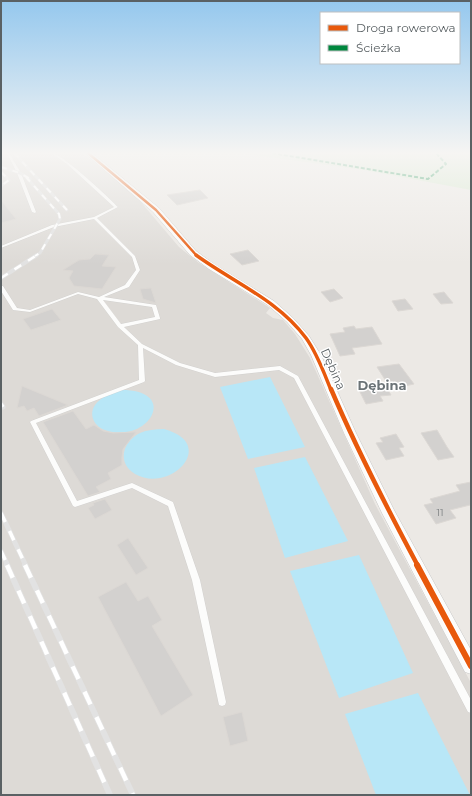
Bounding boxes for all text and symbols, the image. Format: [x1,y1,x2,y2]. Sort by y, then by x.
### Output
legend [320,12,460,64]
text: Droga rowerowa [356,20,456,35]
text: Ścieżka [356,40,401,55]
street label: Dębina [318,346,349,392]
district label: Dębina [358,377,406,393]
house number: 11 [436,506,444,519]

